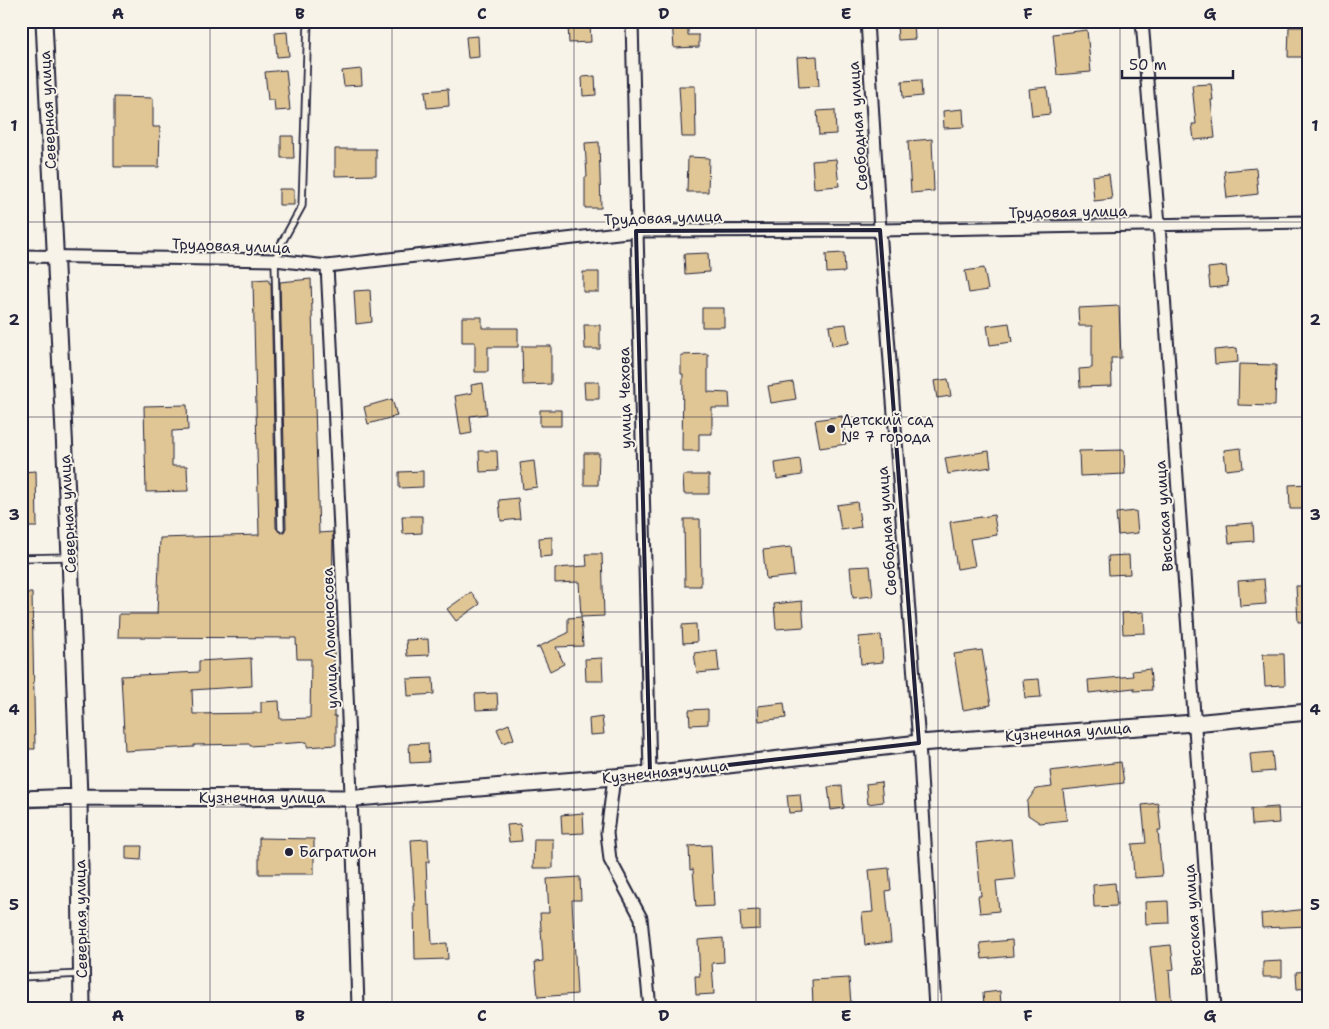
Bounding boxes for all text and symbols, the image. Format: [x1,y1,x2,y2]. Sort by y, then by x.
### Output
text: A [112,3,124,24]
text: B [295,3,305,24]
text: C [477,3,487,24]
text: D [658,3,670,24]
text: E [841,3,851,24]
text: F [1023,3,1033,24]
text: G [1204,3,1217,24]
scale bar [1122,48,1233,80]
street label: Северная улица [35,50,61,170]
text: 50 m [1129,55,1167,75]
street label: Свободная улица [843,60,873,191]
text: 1 [10,115,18,136]
text: 1 [1311,115,1319,136]
street label: Трудовая улица [1008,201,1128,223]
street label: Трудовая улица [603,206,723,230]
street label: Трудовая улица [171,234,291,258]
text: 2 [8,309,20,330]
text: 2 [1309,309,1321,330]
street label: улица Чехова [614,346,636,449]
place label: Детский сад № 7 города [841,410,934,447]
marker: Детский сад № 7 города [825,423,837,435]
street label: Северная улица [55,454,81,574]
street label: Высокая улица [1150,459,1178,572]
street label: Свободная улица [872,465,902,596]
text: 3 [8,504,20,525]
text: 3 [1309,504,1321,525]
street label: улица Ломоносова [318,566,342,709]
text: 4 [8,699,20,720]
text: 4 [1309,699,1321,720]
street label: Кузнечная улица [1004,718,1133,746]
street label: Кузнечная улица [601,755,730,789]
street label: Кузнечная улица [199,788,326,808]
place label: Багратион [299,842,376,862]
marker: Багратион [283,846,295,858]
street label: Северная улица [70,859,92,979]
street label: Высокая улица [1179,863,1207,976]
text: 5 [9,894,19,915]
text: 5 [1310,894,1320,915]
text: A [112,1005,124,1026]
text: B [295,1005,305,1026]
text: C [477,1005,487,1026]
text: D [658,1005,670,1026]
text: E [841,1005,851,1026]
text: F [1023,1005,1033,1026]
text: G [1204,1005,1217,1026]

